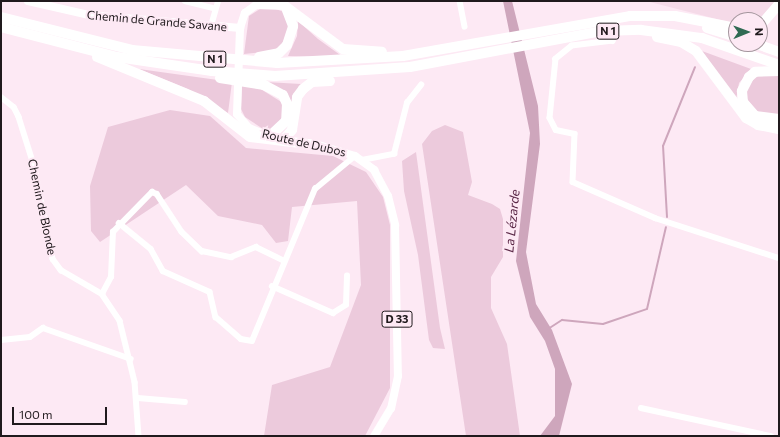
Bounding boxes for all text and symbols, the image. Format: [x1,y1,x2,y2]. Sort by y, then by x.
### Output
street label: Chemin de Grande Savane [86,8,228,34]
north arrow [728,12,768,52]
road number: N 1 [596,22,620,40]
text: N [753,28,766,36]
road number: N 1 [203,50,227,68]
street label: Route de Dubos [261,126,347,160]
street label: Chemin de Blonde [25,158,59,256]
water label: La Lézarde [501,189,523,253]
road number: D 33 [381,310,413,328]
scale bar [14,399,109,425]
text: 100 m [19,407,53,421]

